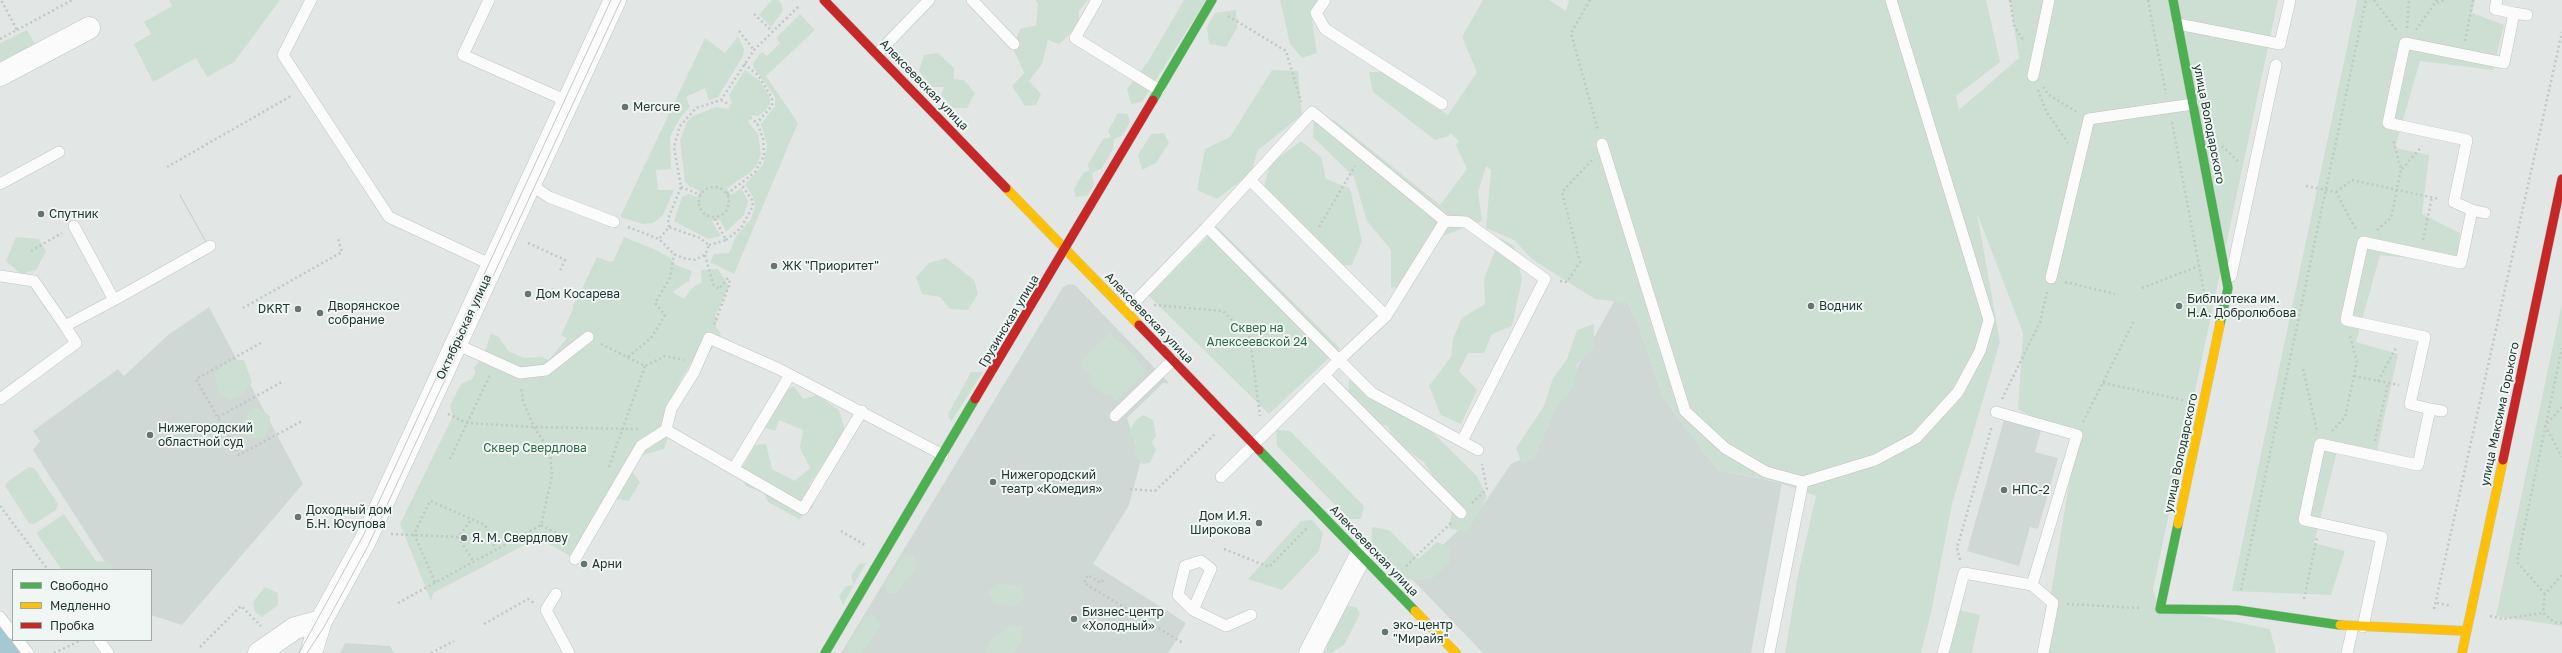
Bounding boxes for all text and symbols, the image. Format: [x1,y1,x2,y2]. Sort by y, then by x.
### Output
street label: Алексеевская улица [877,36,971,134]
street label: улица Володарского [2190,63,2228,185]
place label: Mercure [633,100,680,114]
marker: Mercure [620,102,630,112]
place label: Спутник [49,207,99,221]
marker: Спутник [36,209,46,219]
place label: ЖК "Приоритет" [782,259,879,273]
marker: ЖК "Приоритет" [769,261,779,271]
street label: Алексеевская улица [1102,269,1196,367]
street label: Октябрьская улица [433,272,495,382]
street label: Грузинская улица [976,272,1042,370]
place label: Дом Косарева [536,287,620,301]
marker: Дом Косарева [523,289,533,299]
place label: Библиотека им. Н.А. Добролюбова [2187,292,2296,320]
place label: Дворянское собрание [328,299,400,327]
place label: Водник [1819,299,1863,313]
marker: Водник [1806,301,1816,311]
marker: Библиотека им. Н.А. Добролюбова [2174,301,2184,311]
place label: DKRT [258,302,290,316]
marker: DKRT [293,304,303,314]
marker: Дворянское собрание [315,308,325,318]
park label: Сквер на Алексеевской 24 [1206,321,1308,349]
street label: улица Максима Горького [2478,341,2522,487]
street label: улица Володарского [2161,392,2201,514]
place label: Нижегородский областной суд [158,421,253,449]
marker: Нижегородский областной суд [145,430,155,440]
park label: Сквер Свердлова [483,441,587,455]
place label: Нижегородский театр «Комедия» [1001,468,1102,496]
marker: Нижегородский театр «Комедия» [988,477,998,487]
place label: НПС-2 [2012,483,2050,497]
marker: НПС-2 [1999,485,2009,495]
street label: Алексеевская улица [1327,502,1421,600]
place label: Доходный дом Б.Н. Юсупова [306,503,392,531]
place label: Дом И.Я. Широкова [1190,509,1251,537]
marker: Доходный дом Б.Н. Юсупова [293,512,303,522]
marker: Дом И.Я. Широкова [1254,518,1264,528]
place label: Я. М. Свердлову [472,531,568,545]
marker: Я. М. Свердлову [459,533,469,543]
place label: Арни [592,557,622,571]
marker: Арни [579,559,589,569]
legend [12,569,152,641]
text: Свободно [50,578,108,593]
text: Медленно [50,598,110,613]
place label: Бизнес-центр «Холодный» [1082,605,1164,633]
marker: Бизнес-центр «Холодный» [1069,614,1079,624]
text: Пробка [50,618,94,633]
place label: эко-центр "Мирайя" [1393,618,1453,646]
marker: эко-центр "Мирайя" [1380,627,1390,637]

